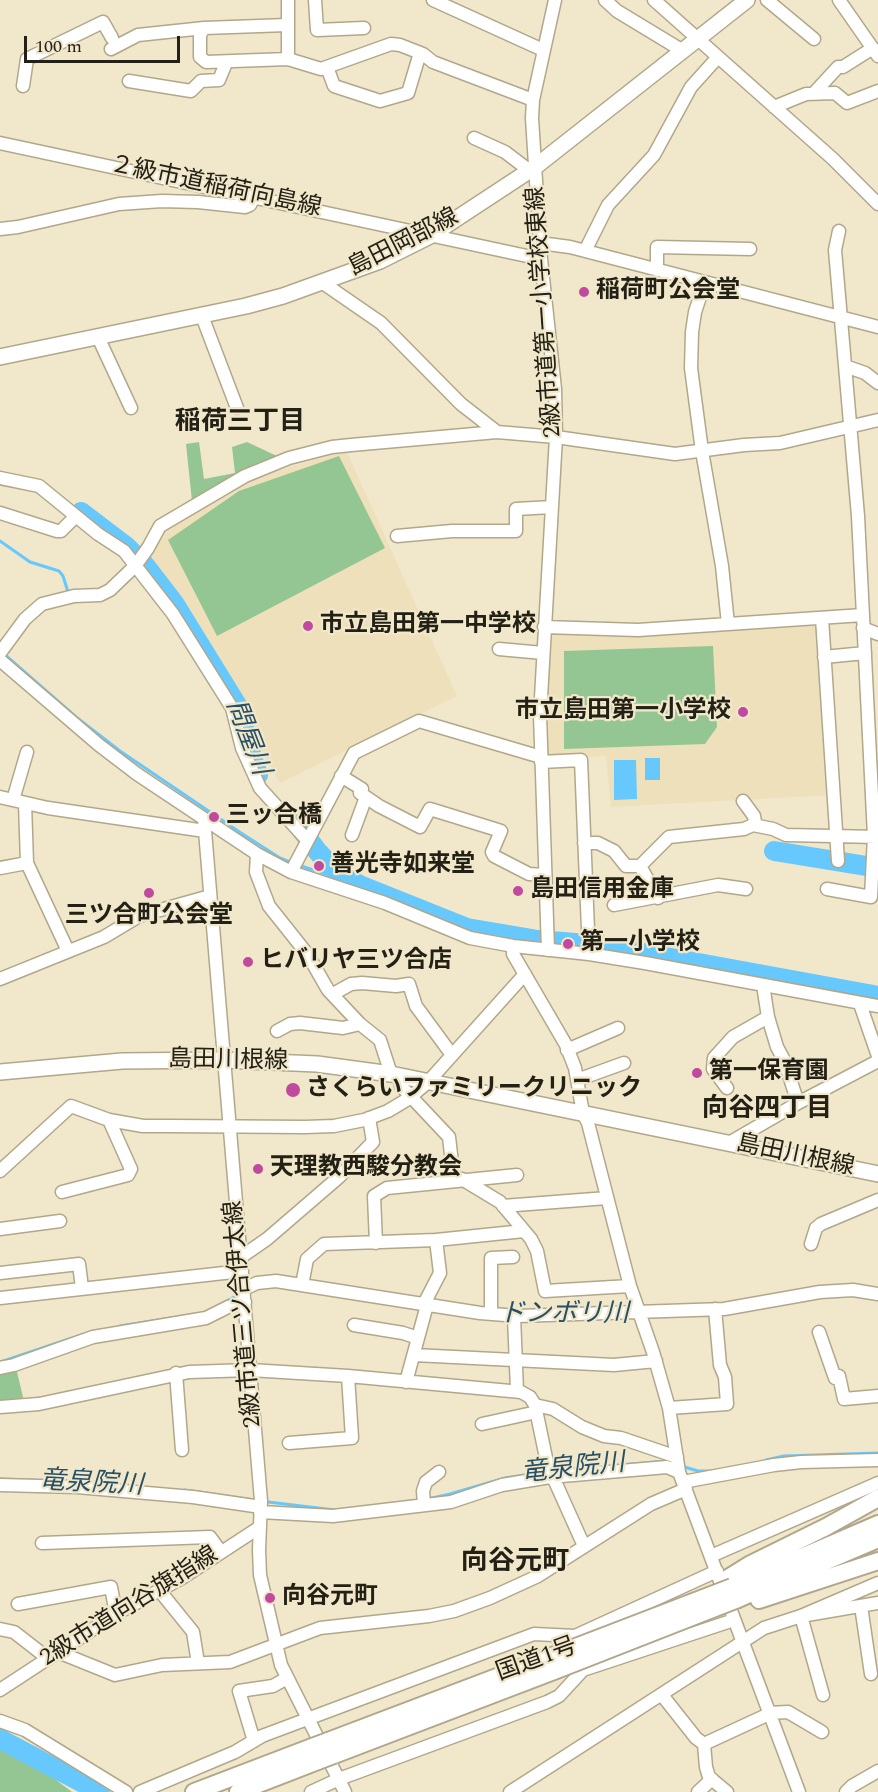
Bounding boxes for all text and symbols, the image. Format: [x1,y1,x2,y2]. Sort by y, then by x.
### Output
scale bar [27,24,183,62]
text: 100 m [35,33,82,60]
street label: ２級市道稲荷向島線 [106,151,324,225]
street label: 2級市道第一小学校東線 [523,185,569,439]
street label: 島田岡部線 [344,204,464,284]
place label: 稲荷町公会堂 [596,278,740,306]
marker: 稲荷町公会堂 [577,285,591,299]
district label: 稲荷三丁目 [175,408,305,440]
place label: 市立島田第一中学校 [320,612,536,640]
marker: 市立島田第一中学校 [301,619,315,633]
water label: 問屋川 [217,696,275,780]
place label: 市立島田第一小学校 [515,698,731,726]
marker: 市立島田第一小学校 [736,705,750,719]
place label: 三ッ合橋 [226,803,322,831]
marker: 三ッ合橋 [207,810,221,824]
place label: 善光寺如来堂 [331,852,475,880]
marker: 善光寺如来堂 [312,859,326,873]
place label: 島田信用金庫 [530,877,674,905]
marker: 島田信用金庫 [511,884,525,898]
marker: 三ツ合町公会堂 [142,886,156,900]
place label: 三ツ合町公会堂 [65,903,233,931]
place label: 第一小学校 [580,930,700,958]
marker: 第一小学校 [561,937,575,951]
place label: ヒバリヤ三ツ合店 [260,948,452,976]
marker: ヒバリヤ三ツ合店 [241,955,255,969]
street label: 島田川根線 [168,1047,288,1077]
place label: 第一保育園 [709,1059,829,1087]
marker: 第一保育園 [690,1066,704,1080]
place label: さくらいファミリークリニック [306,1076,642,1104]
marker: さくらいファミリークリニック [284,1081,302,1099]
district label: 向谷四丁目 [702,1095,832,1127]
street label: 島田川根線 [733,1130,857,1184]
place label: 天理教西駿分教会 [270,1155,462,1183]
marker: 天理教西駿分教会 [251,1162,265,1176]
street label: 2級市道三ツ合伊太線 [221,1199,269,1429]
water label: ドンボリ川 [499,1300,629,1332]
water label: 竜泉院川 [520,1449,626,1491]
water label: 竜泉院川 [38,1467,144,1503]
street label: 2級市道向谷旗指線 [36,1542,224,1674]
district label: 向谷元町 [461,1548,569,1580]
place label: 向谷元町 [282,1584,378,1612]
marker: 向谷元町 [263,1591,277,1605]
street label: 国道1号 [493,1633,581,1689]

